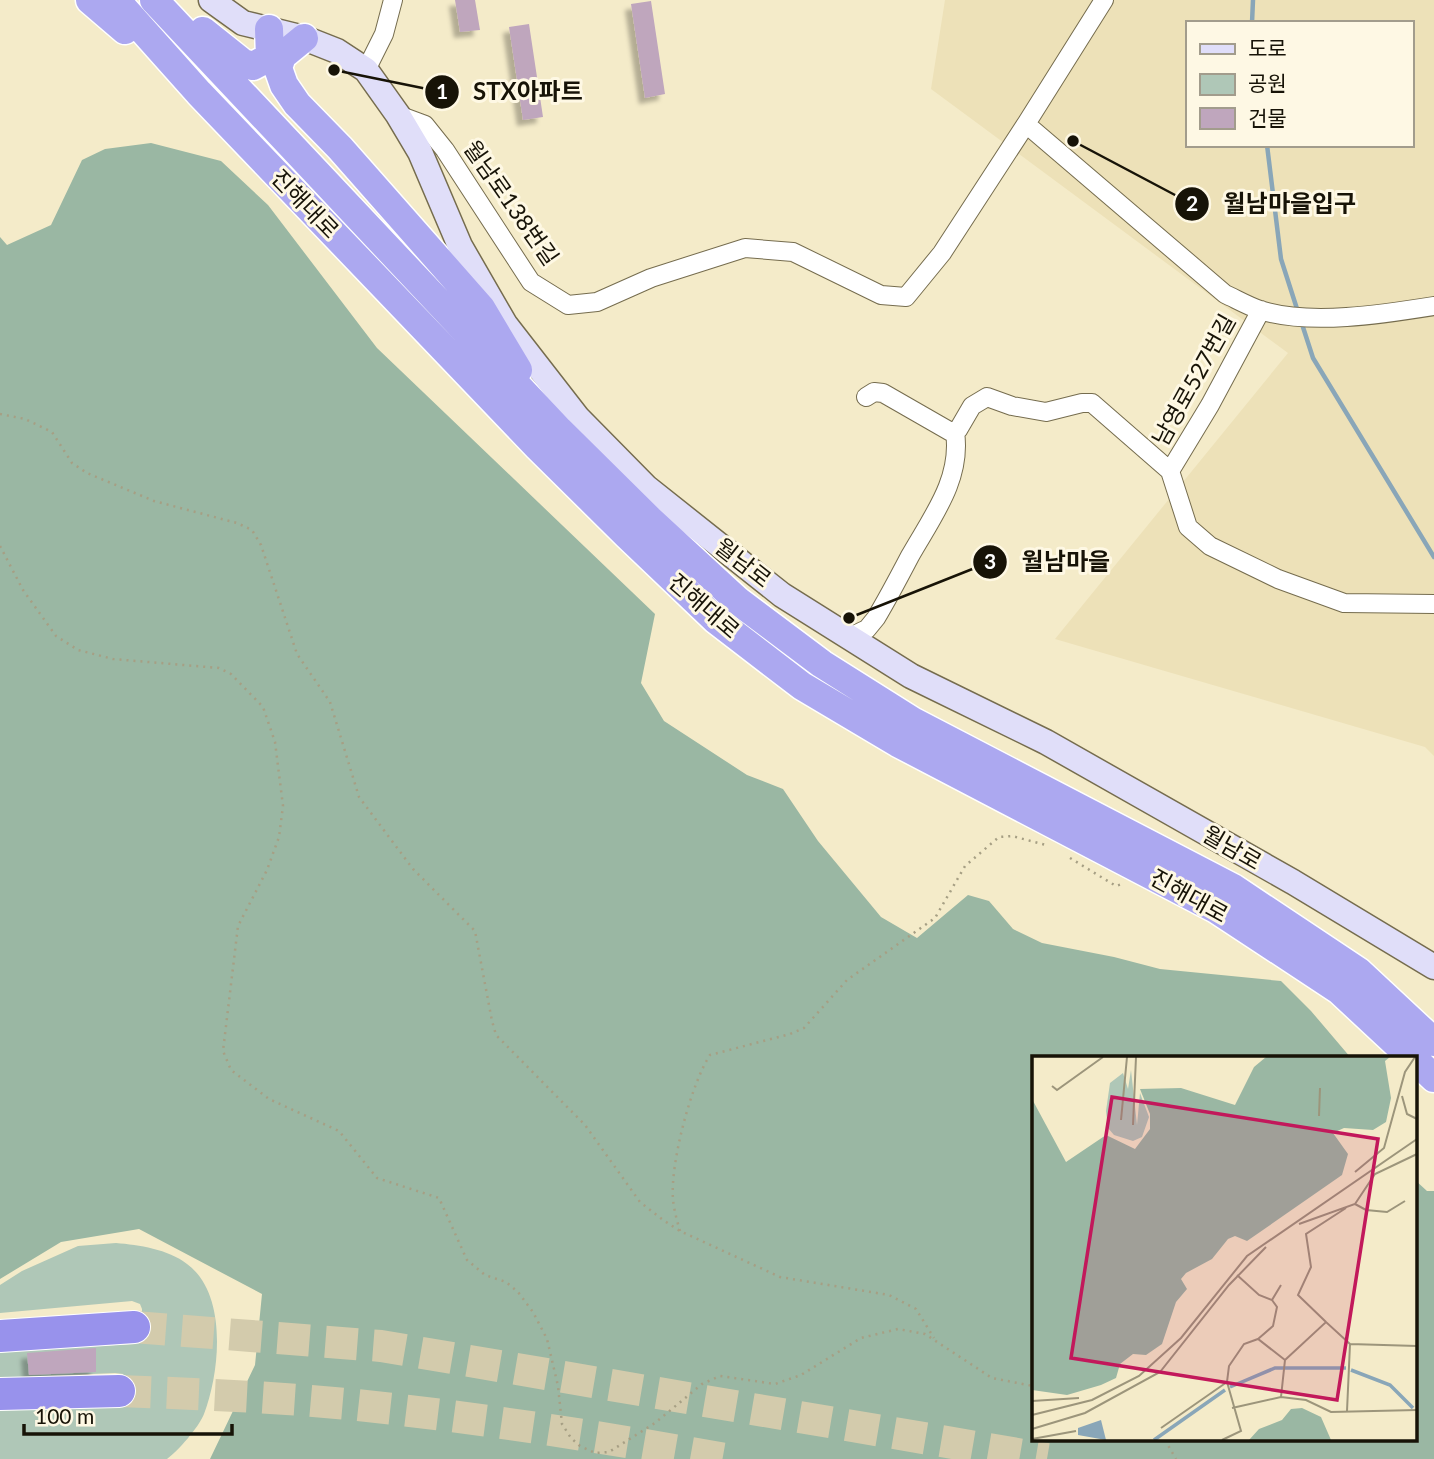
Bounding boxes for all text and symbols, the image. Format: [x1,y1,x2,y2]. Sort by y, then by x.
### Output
legend [1186,21,1413,147]
text: 도로 [1248,35,1287,60]
callout: STX아파트 [424,69,597,114]
text: 공원 [1248,70,1287,95]
text: STX아파트 [473,76,583,105]
text: 1 [436,78,448,103]
text: 건물 [1248,105,1287,130]
street label: 월남로138번길 [459,135,565,270]
street label: 진해대로 [266,163,345,243]
callout: 월남마을입구 [1175,181,1370,226]
text: 월남마을입구 [1224,188,1356,217]
text: 2 [1186,190,1198,215]
street label: 남영로527번길 [1146,309,1241,450]
street label: 월남로 [710,532,777,593]
callout: 월남마을 [973,539,1124,584]
text: 월남마을 [1022,546,1110,575]
text: 3 [984,548,996,573]
street label: 진해대로 [664,567,746,644]
street label: 월남로 [1198,819,1267,875]
street label: 진해대로 [1146,862,1233,928]
inset map [1032,1056,1416,1442]
scale bar [24,1392,233,1436]
text: 100 m [35,1403,94,1428]

